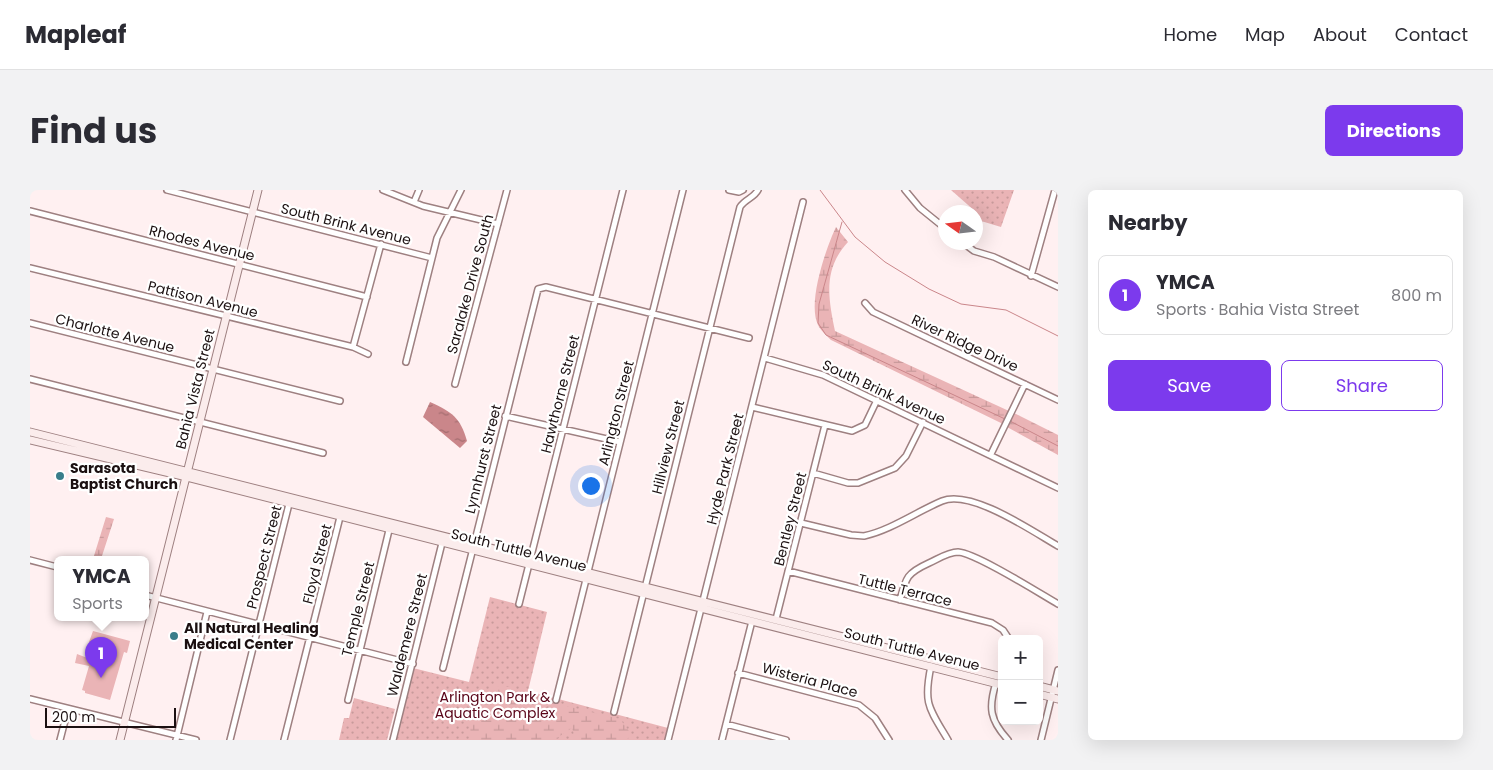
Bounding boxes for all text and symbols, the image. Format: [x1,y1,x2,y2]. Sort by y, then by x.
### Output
text: Mapleaf [25,18,126,51]
text: Home [1163,22,1217,47]
text: Map [1245,22,1285,47]
text: About [1313,22,1367,47]
text: Contact [1395,22,1468,47]
button: Directions [1325,105,1463,156]
text: Find us [30,106,157,155]
street label: South Brink Avenue [279,198,414,250]
north arrow [938,205,983,250]
text: Nearby [1108,208,1188,237]
street label: Saralake Drive South [442,212,498,356]
street label: Rhodes Avenue [147,220,257,266]
text: YMCA [1156,269,1215,296]
street label: Pattison Avenue [146,276,260,322]
text: 1 [1122,284,1128,307]
text: 800 m [1391,284,1442,307]
text: Sports · Bahia Vista Street [1156,298,1359,321]
street label: Charlotte Avenue [53,309,177,358]
street label: River Ridge Drive [908,309,1022,377]
street label: Bahia Vista Street [170,327,220,451]
street label: Hawthorne Street [536,333,584,455]
street label: South Brink Avenue [819,355,949,429]
street label: Arlington Street [593,358,639,468]
button: Save [1108,360,1271,411]
button: Share [1281,360,1443,411]
street label: Hillview Street [647,398,689,496]
street label: Lynnhurst Street [460,402,506,516]
street label: Hyde Park Street [701,411,749,527]
place label: Sarasota Baptist Church [70,458,178,494]
marker: Sarasota Baptist Church [54,470,66,482]
street label: Bentley Street [769,470,811,568]
your location [578,473,604,499]
street label: Prospect Street [241,503,287,611]
street label: Floyd Street [297,522,337,606]
street label: South Tuttle Avenue [449,523,589,577]
popup [54,556,149,621]
street label: Temple Street [337,560,379,658]
text: YMCA [72,563,131,590]
street label: Tuttle Terrace [856,569,954,611]
street label: Waldemere Street [382,571,432,699]
text: Sports [72,592,123,615]
place label: All Natural Healing Medical Center [184,618,319,654]
street label: South Tuttle Avenue [842,622,982,676]
marker: All Natural Healing Medical Center [168,630,180,642]
map controls [998,635,1043,725]
button: + [998,635,1043,680]
pin: 1 [85,637,117,678]
street label: Wisteria Place [760,658,860,702]
button: − [998,680,1043,725]
park label: Arlington Park & Aquatic Complex [435,687,556,723]
scale bar [45,705,176,728]
text: 200 m [52,707,96,727]

